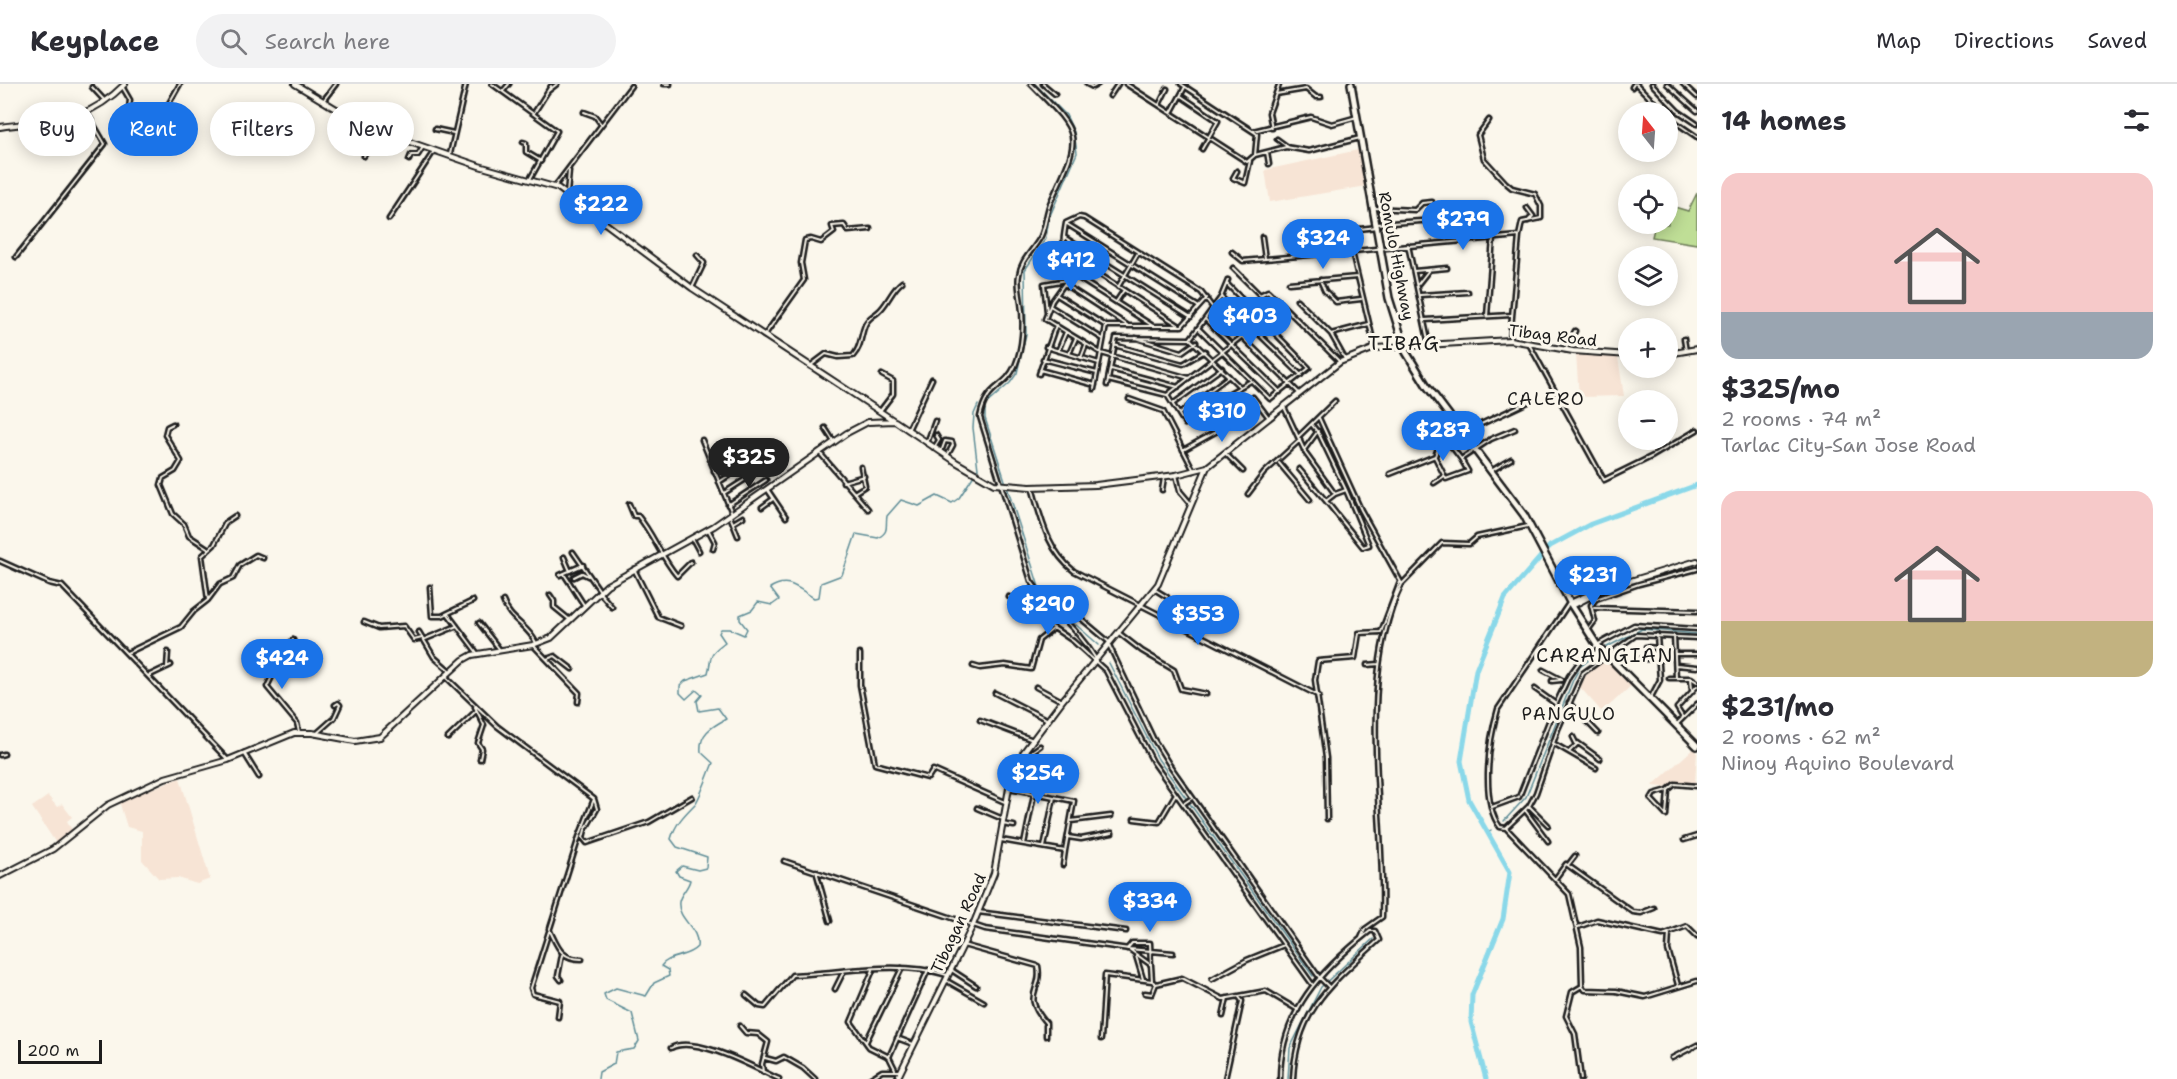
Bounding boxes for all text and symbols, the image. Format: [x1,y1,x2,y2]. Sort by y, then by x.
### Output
search box [196,14,616,68]
text: Keyplace [30,22,160,60]
icon: search [217,25,250,58]
text: Search here [265,27,390,56]
text: Map [1876,27,1921,55]
text: Directions [1954,27,2054,55]
text: Saved [2087,27,2147,55]
chip: Buy [18,102,96,156]
chip: Rent [108,102,198,156]
chip: Filters [210,102,315,156]
chip: New [327,102,414,156]
north arrow [1618,102,1678,162]
map controls [1618,102,1678,450]
text: 14 homes [1721,103,1847,138]
icon: filters [2120,104,2153,137]
button: locate [1618,174,1678,234]
pin: $222 [565,185,637,236]
street label: Romulo Highway [1374,190,1419,322]
text: $222 [574,191,628,217]
pin: $279 [1427,200,1499,251]
text: $279 [1436,206,1490,232]
icon: home [1883,212,1991,320]
pin: $324 [1287,219,1359,270]
text: $324 [1296,225,1350,251]
pin: $412 [1035,241,1107,292]
button: layers [1618,246,1678,306]
text: $412 [1047,247,1095,273]
pin: $403 [1214,297,1286,348]
text: $403 [1222,303,1278,329]
button: + [1618,318,1678,378]
street label: Tibag Road [1508,320,1598,351]
district label: TIBAG [1368,330,1440,356]
text: $325/mo [1721,371,1840,406]
district label: CALERO [1507,387,1585,411]
button: − [1618,390,1678,450]
pin: $310 [1186,392,1258,443]
text: $310 [1197,398,1247,424]
text: 2 rooms · 74 m² [1721,406,1881,432]
pin: $287 [1407,411,1479,462]
text: $287 [1416,417,1470,443]
text: Tarlac City-San Jose Road [1721,432,1976,458]
pin: $325 [713,438,785,489]
text: $325 [722,444,776,470]
icon: home [1883,530,1991,638]
pin: $231 [1557,556,1629,607]
text: $231 [1568,562,1618,588]
pin: $290 [1012,585,1084,636]
text: $290 [1021,591,1075,617]
pin: $353 [1162,595,1234,646]
text: $353 [1171,601,1225,627]
pin: $424 [246,639,318,690]
district label: CARANGIAN [1536,642,1674,668]
text: $424 [255,645,309,671]
text: $231/mo [1721,689,1834,724]
district label: PANGULO [1522,702,1616,726]
text: 2 rooms · 62 m² [1721,724,1881,750]
text: Ninoy Aquino Boulevard [1721,750,1954,776]
pin: $254 [1002,754,1074,805]
text: $254 [1011,760,1065,786]
street label: Tibagan Road [926,870,991,977]
pin: $334 [1114,882,1186,933]
text: $334 [1123,888,1177,914]
scale bar [18,1037,102,1064]
text: 200 m [27,1040,79,1061]

